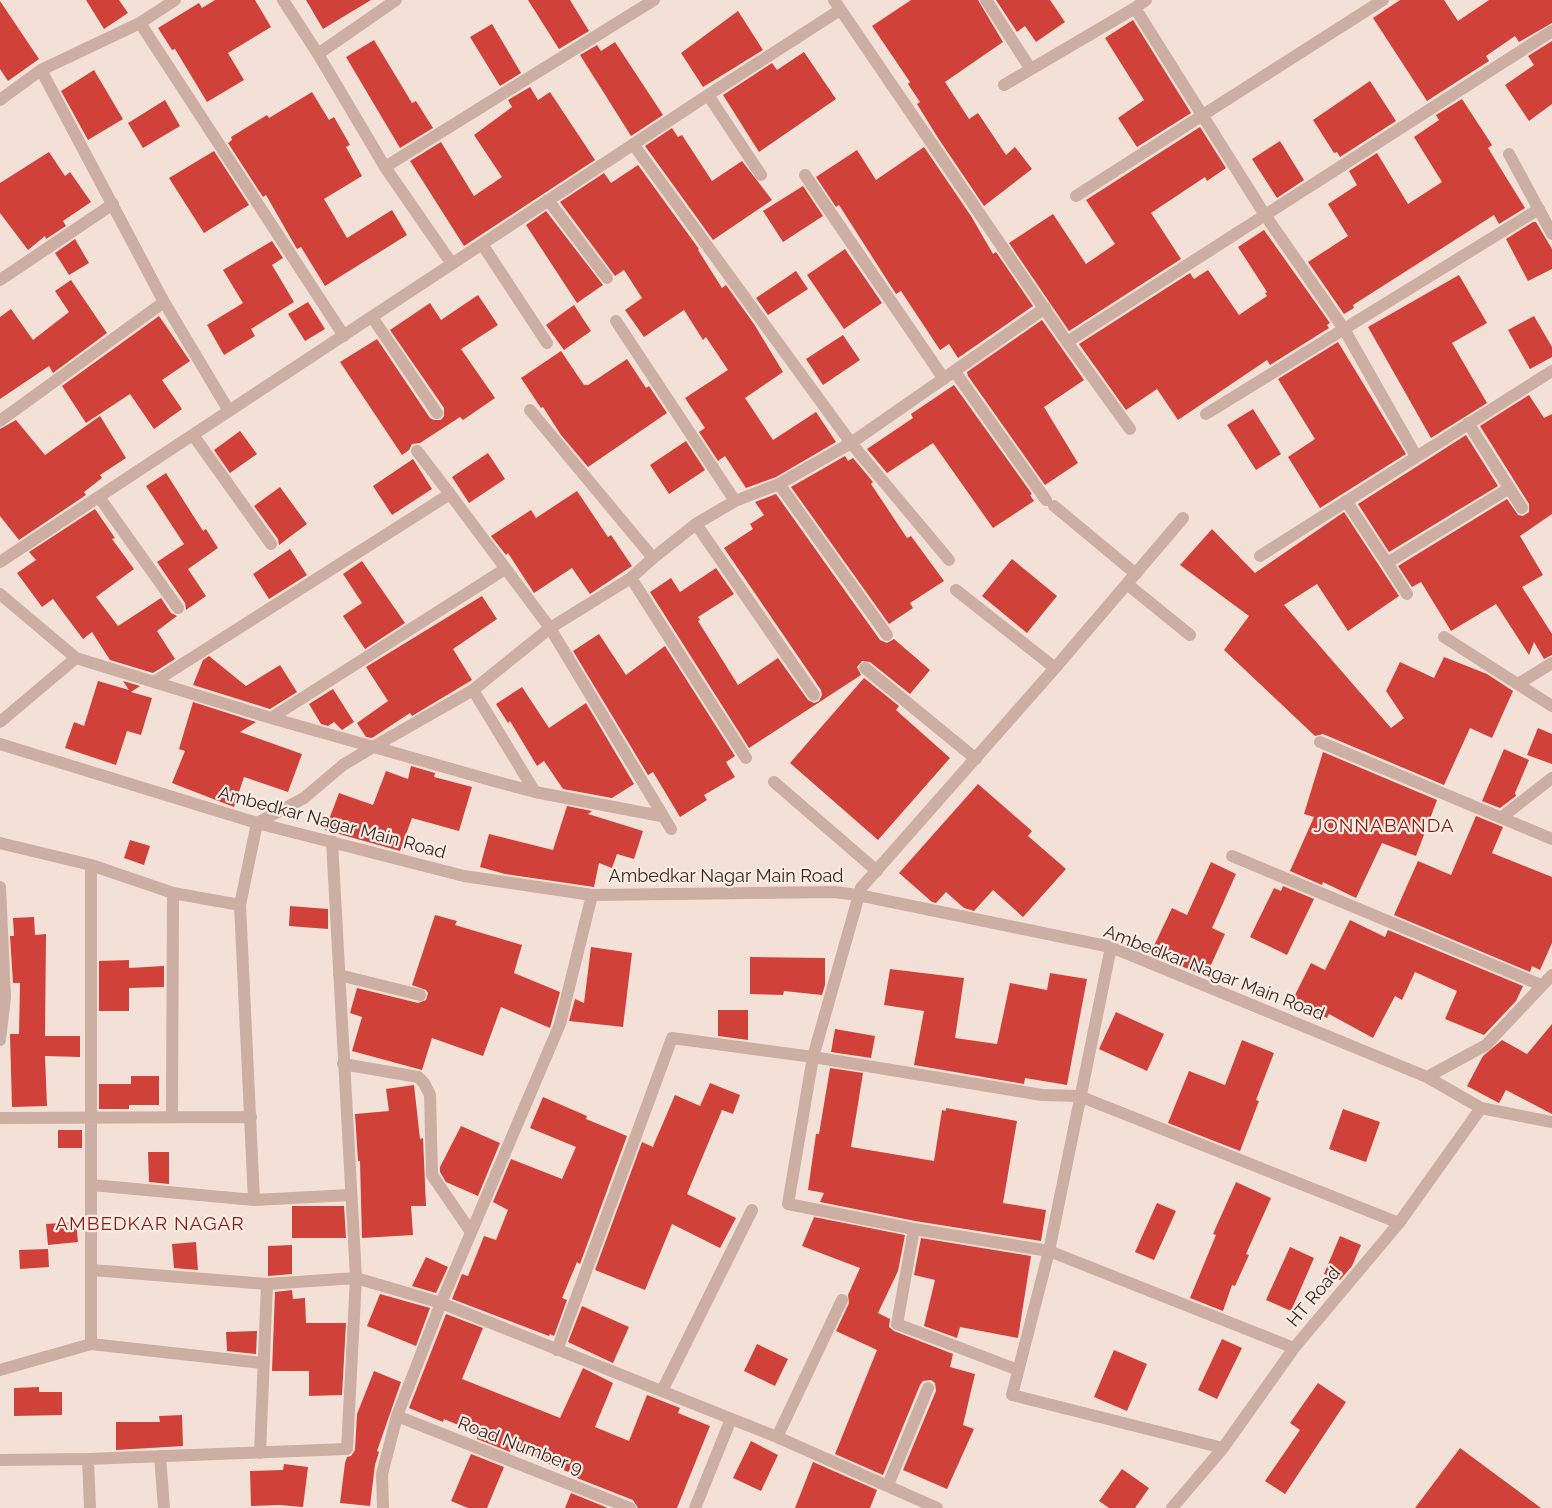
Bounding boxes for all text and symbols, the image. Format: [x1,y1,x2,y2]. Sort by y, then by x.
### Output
street label: Ambedkar Nagar Main Road [216,782,448,864]
district label: JONNABANDA [1312,815,1456,837]
street label: Ambedkar Nagar Main Road [609,866,843,888]
street label: Ambedkar Nagar Main Road [1100,921,1328,1025]
district label: AMBEDKAR NAGAR [53,1213,247,1235]
street label: HT Road [1283,1262,1345,1332]
street label: Road Number 9 [455,1412,585,1480]

